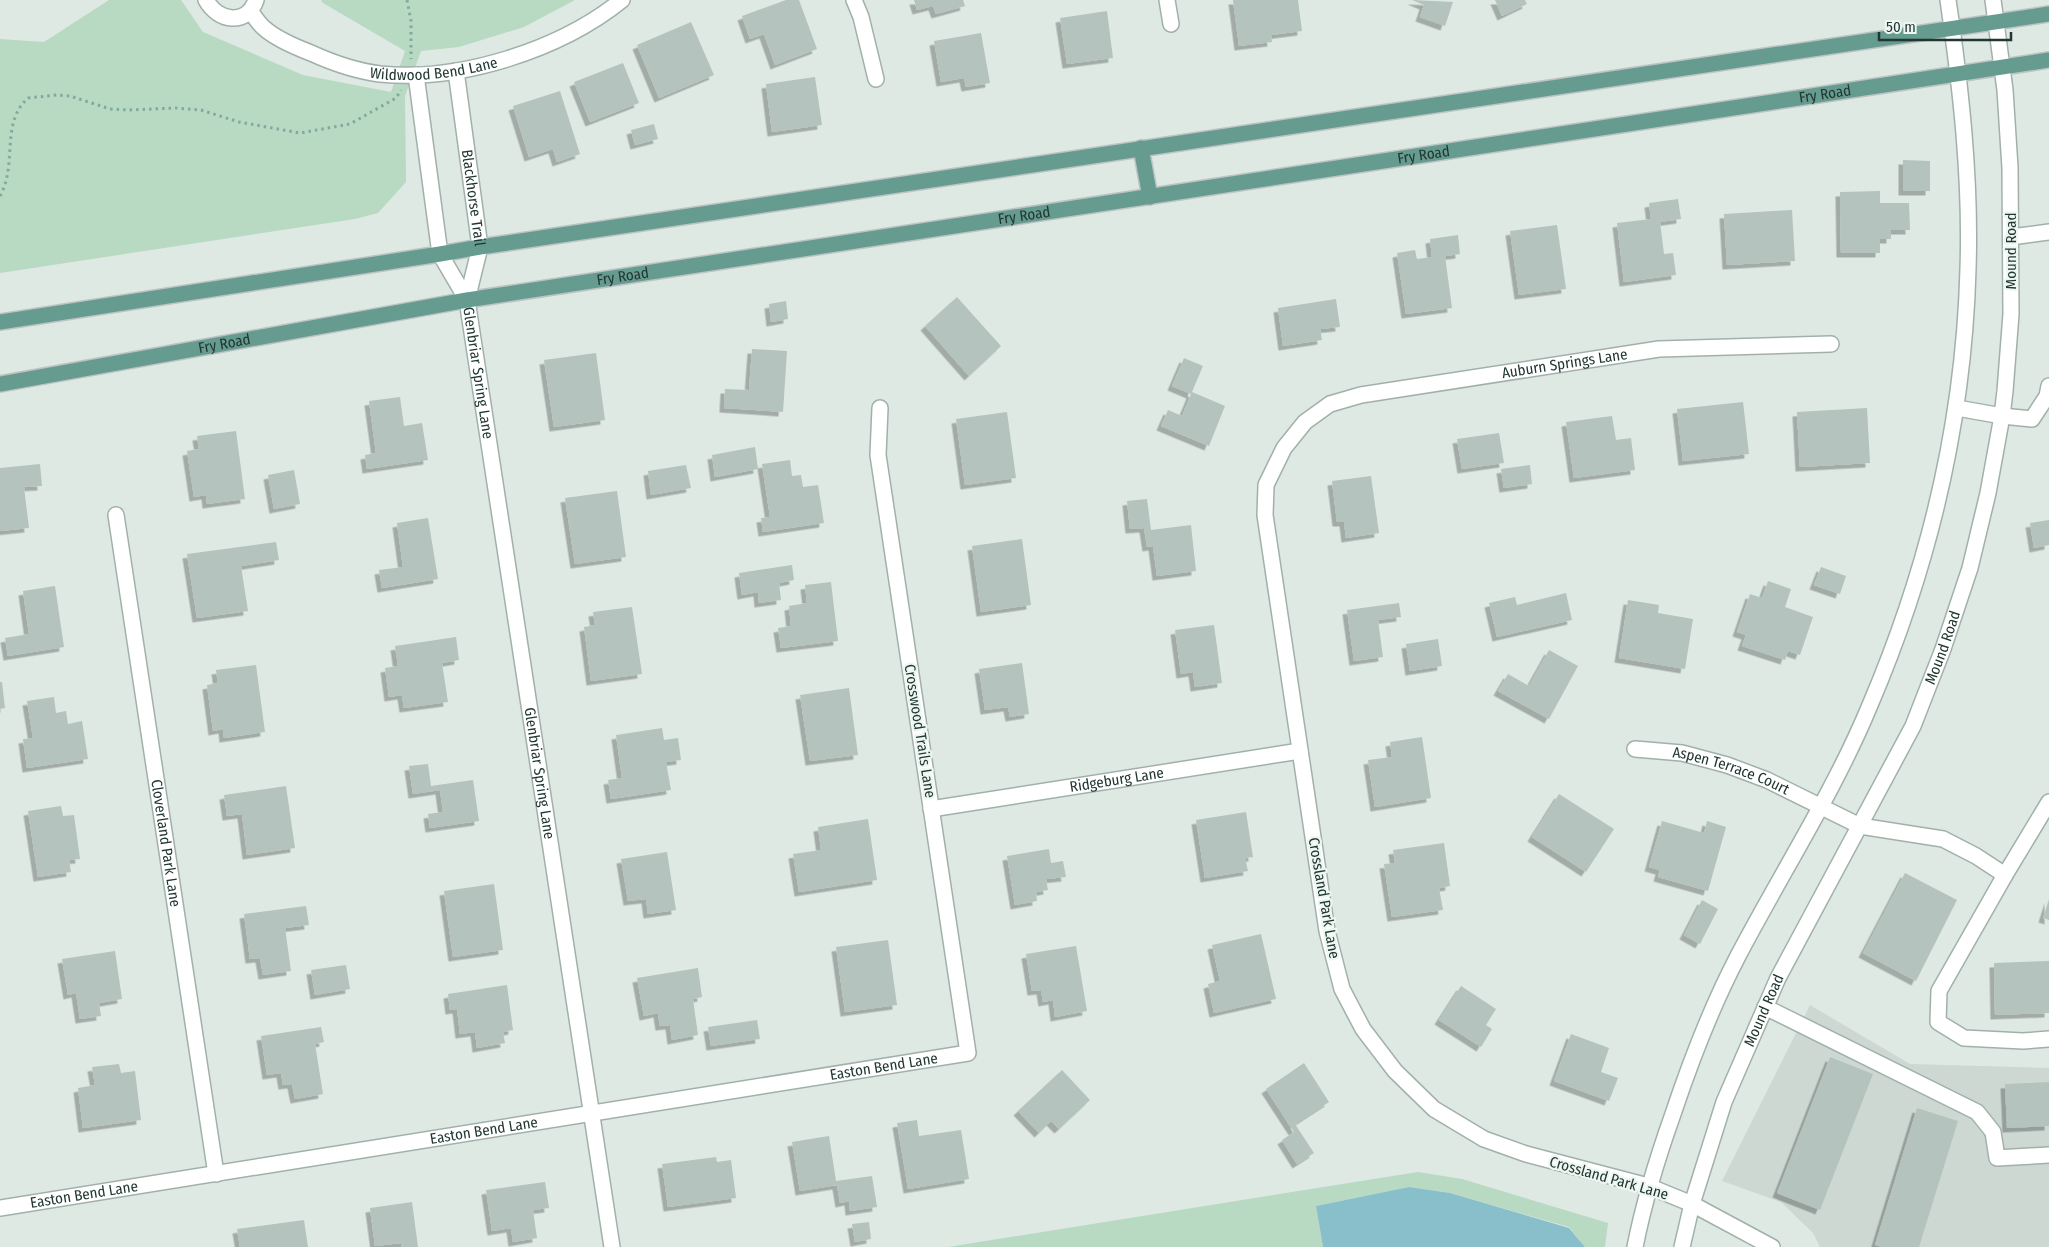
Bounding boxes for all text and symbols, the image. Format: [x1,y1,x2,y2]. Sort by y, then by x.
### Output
scale bar [1879,10,2012,42]
text: 50 m [1886,18,1916,36]
street label: Wildwood Bend Lane [369,53,499,84]
street label: Fry Road [1798,81,1852,107]
street label: Fry Road [1396,142,1451,168]
street label: Blackhorse Trail [458,148,489,247]
street label: Fry Road [997,203,1052,228]
street label: Mound Road [2002,213,2020,289]
street label: Fry Road [595,264,650,289]
street label: Glenbriar Spring Lane [459,306,497,440]
street label: Fry Road [197,330,252,357]
street label: Auburn Springs Lane [1501,345,1629,382]
street label: Mound Road [1921,608,1964,687]
street label: Crosswood Trails Lane [901,663,939,799]
street label: Glenbriar Spring Lane [520,706,558,840]
street label: Aspen Terrace Court [1672,743,1792,799]
street label: Ridgeburg Lane [1068,764,1165,796]
street label: Cloverland Park Lane [147,778,184,908]
street label: Crossland Park Lane [1304,836,1344,960]
street label: Mound Road [1740,971,1788,1049]
street label: Easton Bend Lane [829,1049,939,1084]
street label: Easton Bend Lane [429,1113,539,1148]
street label: Crossland Park Lane [1547,1152,1671,1204]
street label: Easton Bend Lane [29,1177,139,1212]

